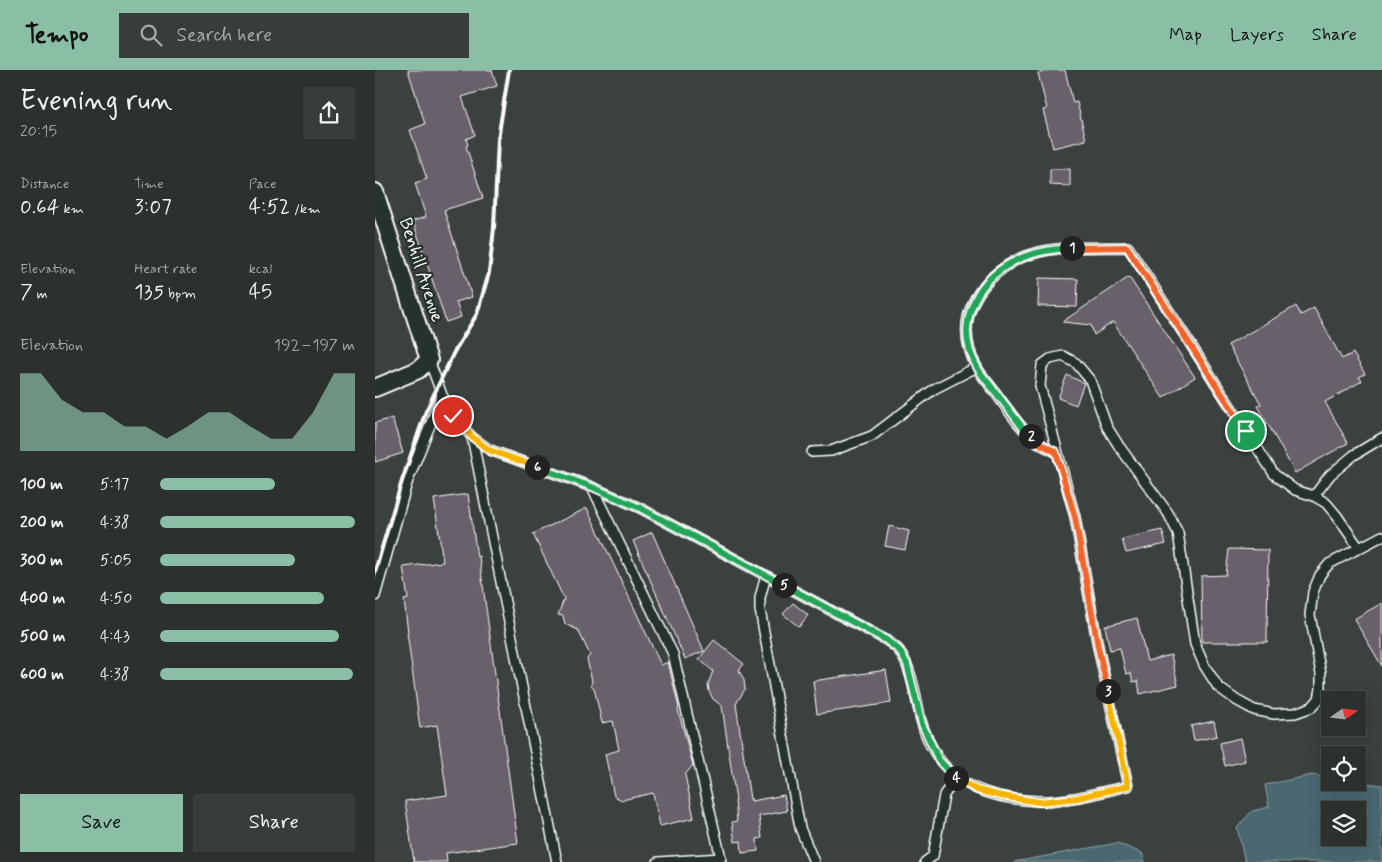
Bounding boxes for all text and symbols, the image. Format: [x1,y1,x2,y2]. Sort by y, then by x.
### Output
search box [119,13,469,58]
text: Tempo [25,20,89,51]
icon: search [137,21,165,49]
text: Search here [177,23,272,48]
text: Map [1169,23,1202,47]
text: Layers [1230,23,1284,47]
text: Share [1312,23,1357,47]
text: Evening run [20,83,173,120]
button: share [303,87,355,139]
text: 20:15 [20,121,57,142]
text: Distance [20,175,69,193]
text: Time [134,175,164,193]
text: Pace [249,175,277,193]
text: 0.64 [20,193,60,221]
text: 3:07 [134,193,172,221]
text: 4:52 [249,193,290,221]
text: km [60,200,84,218]
text: /km [290,200,321,218]
street label: Benhill Avenue [393,215,449,325]
pin: 1 [1059,236,1085,260]
text: 1 [1069,239,1076,257]
text: Elevation [20,260,75,278]
text: Heart rate [134,260,197,278]
text: kcal [249,260,272,278]
text: 7 [20,278,33,306]
text: 135 [134,278,164,306]
text: 45 [249,278,272,306]
text: m [33,285,48,303]
text: bpm [164,285,196,303]
text: Elevation [20,335,83,356]
text: 192–197 m [274,335,355,356]
pin [432,395,474,437]
icon: check [439,402,467,430]
pin [1225,410,1267,452]
icon: arrive [1232,417,1260,445]
pin: 2 [1019,424,1043,448]
text: 2 [1028,427,1035,445]
pin: 6 [525,454,549,480]
text: 6 [534,458,541,476]
text: 100 m [20,474,63,495]
text: 5:17 [100,474,129,495]
text: 200 m [20,512,64,533]
text: 4:38 [100,512,130,533]
text: 300 m [20,550,63,571]
text: 5:05 [100,550,131,571]
pin: 5 [771,572,797,598]
text: 5 [780,576,789,594]
text: 400 m [20,588,65,609]
text: 4:50 [100,588,132,609]
text: 500 m [20,626,65,647]
text: 4:43 [100,626,130,647]
text: 600 m [20,664,64,685]
text: 4:38 [100,664,130,685]
pin: 3 [1095,678,1121,704]
text: 3 [1105,682,1112,700]
north arrow [1321,691,1366,736]
map controls [1321,691,1366,846]
button: locate [1321,746,1366,791]
pin: 4 [943,766,969,790]
text: 4 [952,769,961,787]
button: Save [20,794,183,852]
button: Share [193,794,355,852]
button: layers [1321,801,1366,846]

